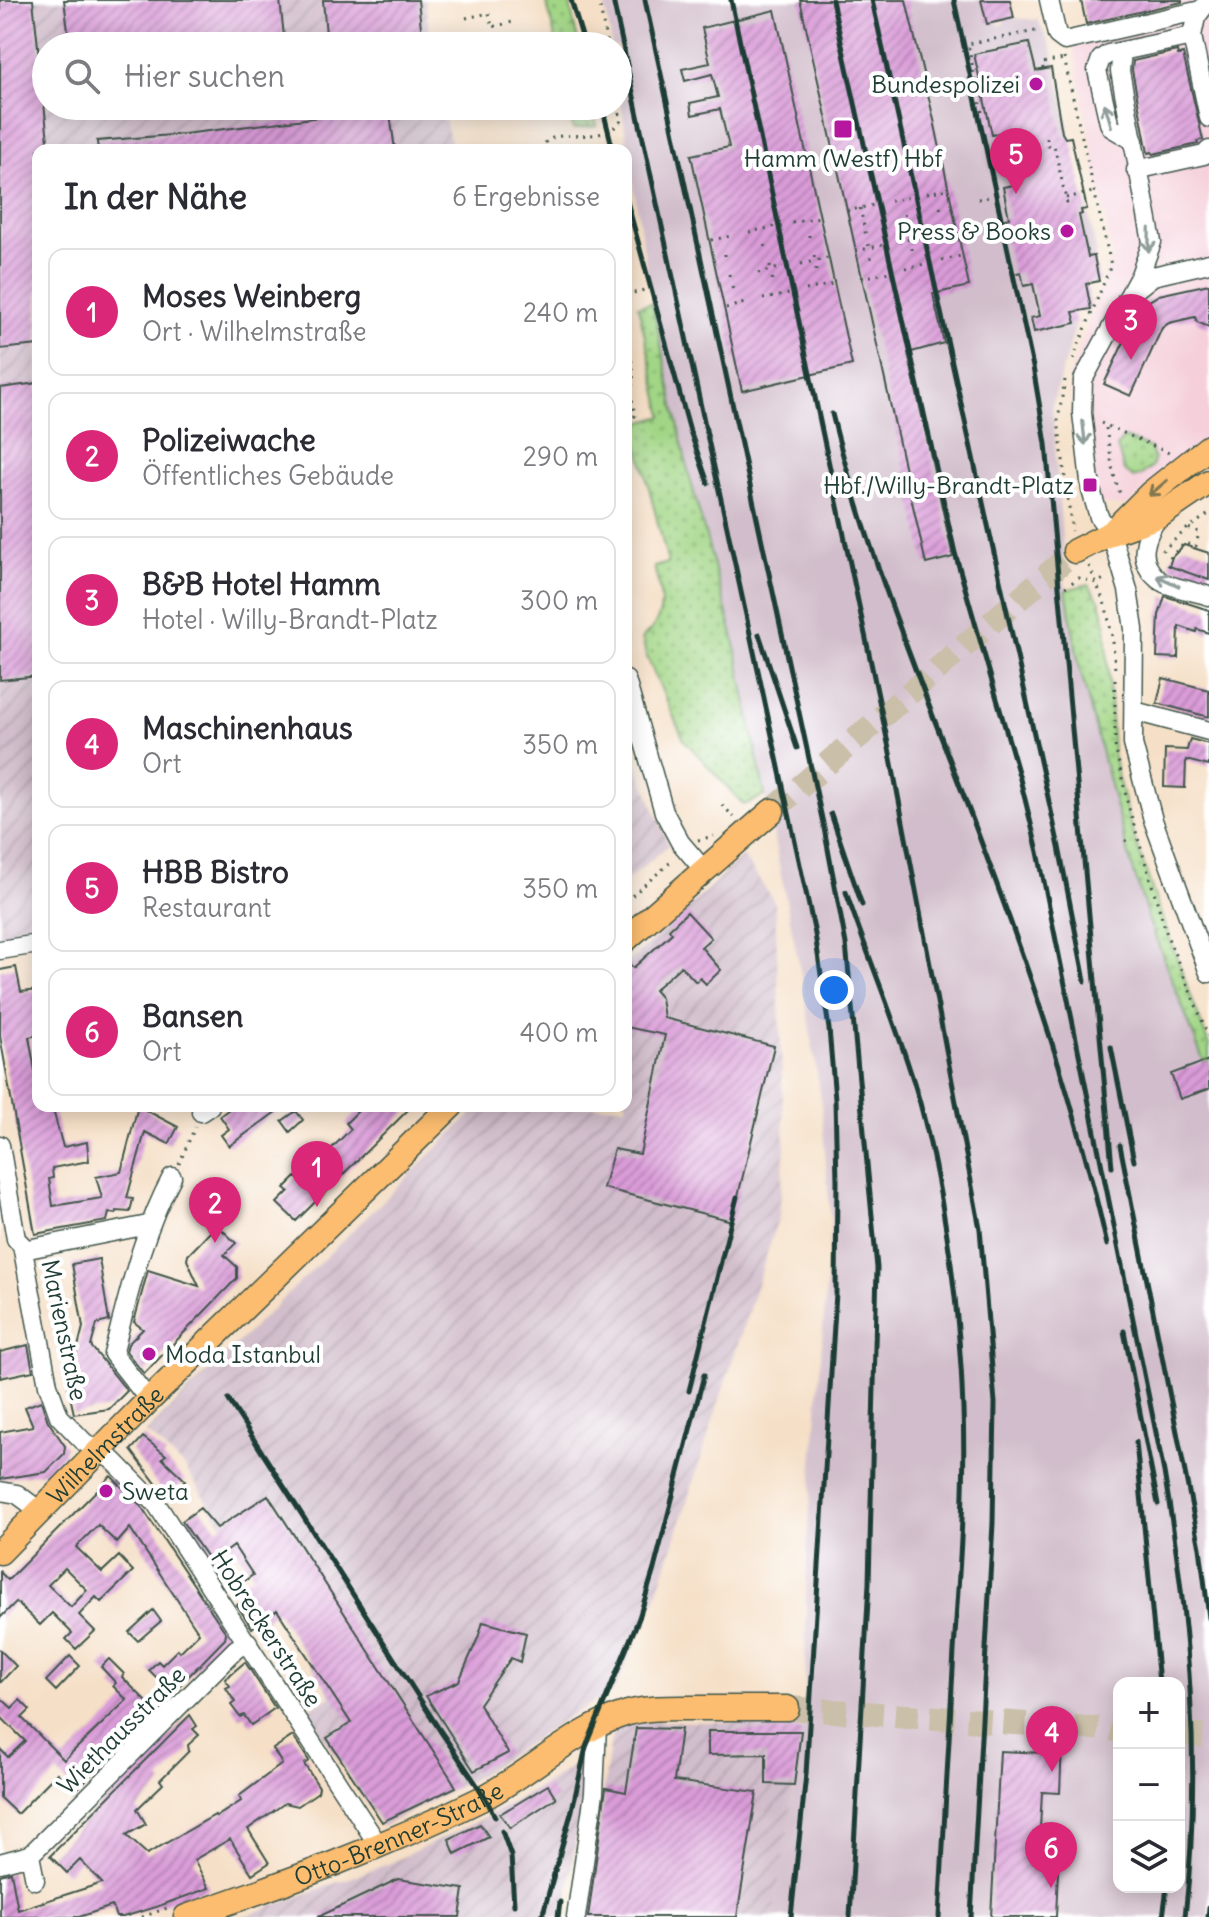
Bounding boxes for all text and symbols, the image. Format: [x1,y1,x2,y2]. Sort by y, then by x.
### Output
search box [32,32,632,120]
icon: search [60,54,104,98]
text: Hier suchen [124,57,285,95]
place label: Bundespolizei [871,69,1020,99]
marker: Bundespolizei [1027,75,1045,93]
one-way arrow [1100,103,1114,128]
marker: Hamm (Westf) Hbf [832,118,854,140]
pin: 5 [990,128,1042,194]
place label: Hamm (Westf) Hbf [744,143,943,173]
text: In der Nähe [64,175,247,218]
text: 6 Ergebnisse [452,180,600,213]
place label: Press & Books [897,216,1051,246]
marker: Press & Books [1058,222,1076,240]
one-way arrow [1141,226,1157,253]
text: Moses Weinberg [142,277,361,315]
pin: 3 [1105,294,1157,360]
text: 1 [87,296,97,329]
text: 240 m [523,296,598,329]
text: Ort · Wilhelmstraße [142,315,366,348]
one-way arrow [1076,419,1091,445]
text: Polizeiwache [142,421,316,459]
text: 2 [85,440,99,473]
text: 290 m [523,440,598,473]
text: Öffentliches Gebäude [142,459,394,492]
place label: Hbf./Willy-Brandt-Platz [823,470,1074,500]
marker: Hbf./Willy-Brandt-Platz [1081,476,1099,494]
one-way arrow [1148,479,1169,497]
text: B&B Hotel Hamm [142,565,381,603]
one-way arrow [1156,573,1181,588]
text: 3 [85,584,99,617]
text: 300 m [520,584,598,617]
text: Hotel · Willy-Brandt-Platz [142,603,438,636]
text: Maschinenhaus [142,709,353,747]
text: 4 [84,728,100,761]
text: 350 m [522,728,598,761]
text: Ort [142,747,182,780]
text: HBB Bistro [142,853,289,891]
text: 5 [85,872,99,905]
text: 350 m [522,872,598,905]
text: Restaurant [142,891,271,924]
your location [814,970,854,1010]
text: Bansen [142,997,243,1035]
text: 6 [84,1016,100,1049]
text: 400 m [520,1016,598,1049]
text: Ort [142,1035,182,1068]
pin: 1 [291,1141,343,1207]
pin: 2 [189,1177,241,1243]
street label: Marienstraße [35,1257,95,1403]
place label: Moda Istanbul [165,1339,321,1369]
marker: Moda Istanbul [140,1345,158,1363]
street label: Wilhelmstraße [40,1379,170,1510]
place label: Sweta [122,1476,189,1506]
marker: Sweta [97,1482,115,1500]
street label: Hobreckerstraße [205,1544,329,1712]
street label: Wiethausstraße [51,1660,191,1800]
map controls [1113,1677,1185,1893]
button: + [1113,1677,1185,1749]
pin: 4 [1026,1706,1078,1772]
button: − [1113,1749,1185,1821]
street label: Otto-Brenner-Straße [289,1775,508,1892]
button: layers [1113,1821,1185,1893]
pin: 6 [1025,1822,1077,1888]

